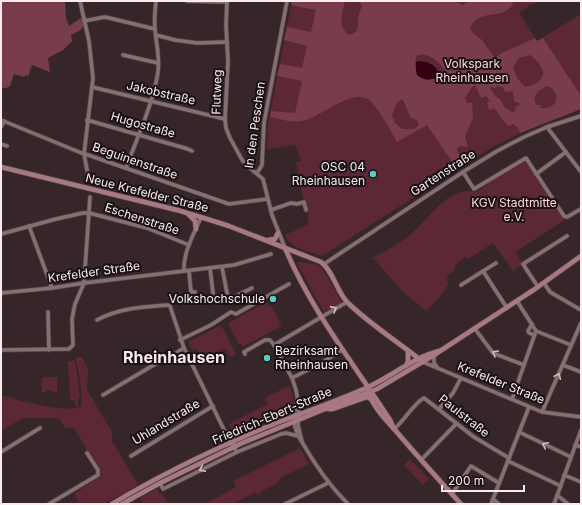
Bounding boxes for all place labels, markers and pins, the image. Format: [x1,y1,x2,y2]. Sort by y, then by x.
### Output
place label: OSC 04 Rheinhausen [292,159,365,188]
marker: OSC 04 Rheinhausen [368,169,378,179]
place label: Volkshochschule [169,291,265,306]
marker: Volkshochschule [268,294,278,304]
place label: Bezirksamt Rheinhausen [275,343,348,372]
marker: Bezirksamt Rheinhausen [262,353,272,363]

